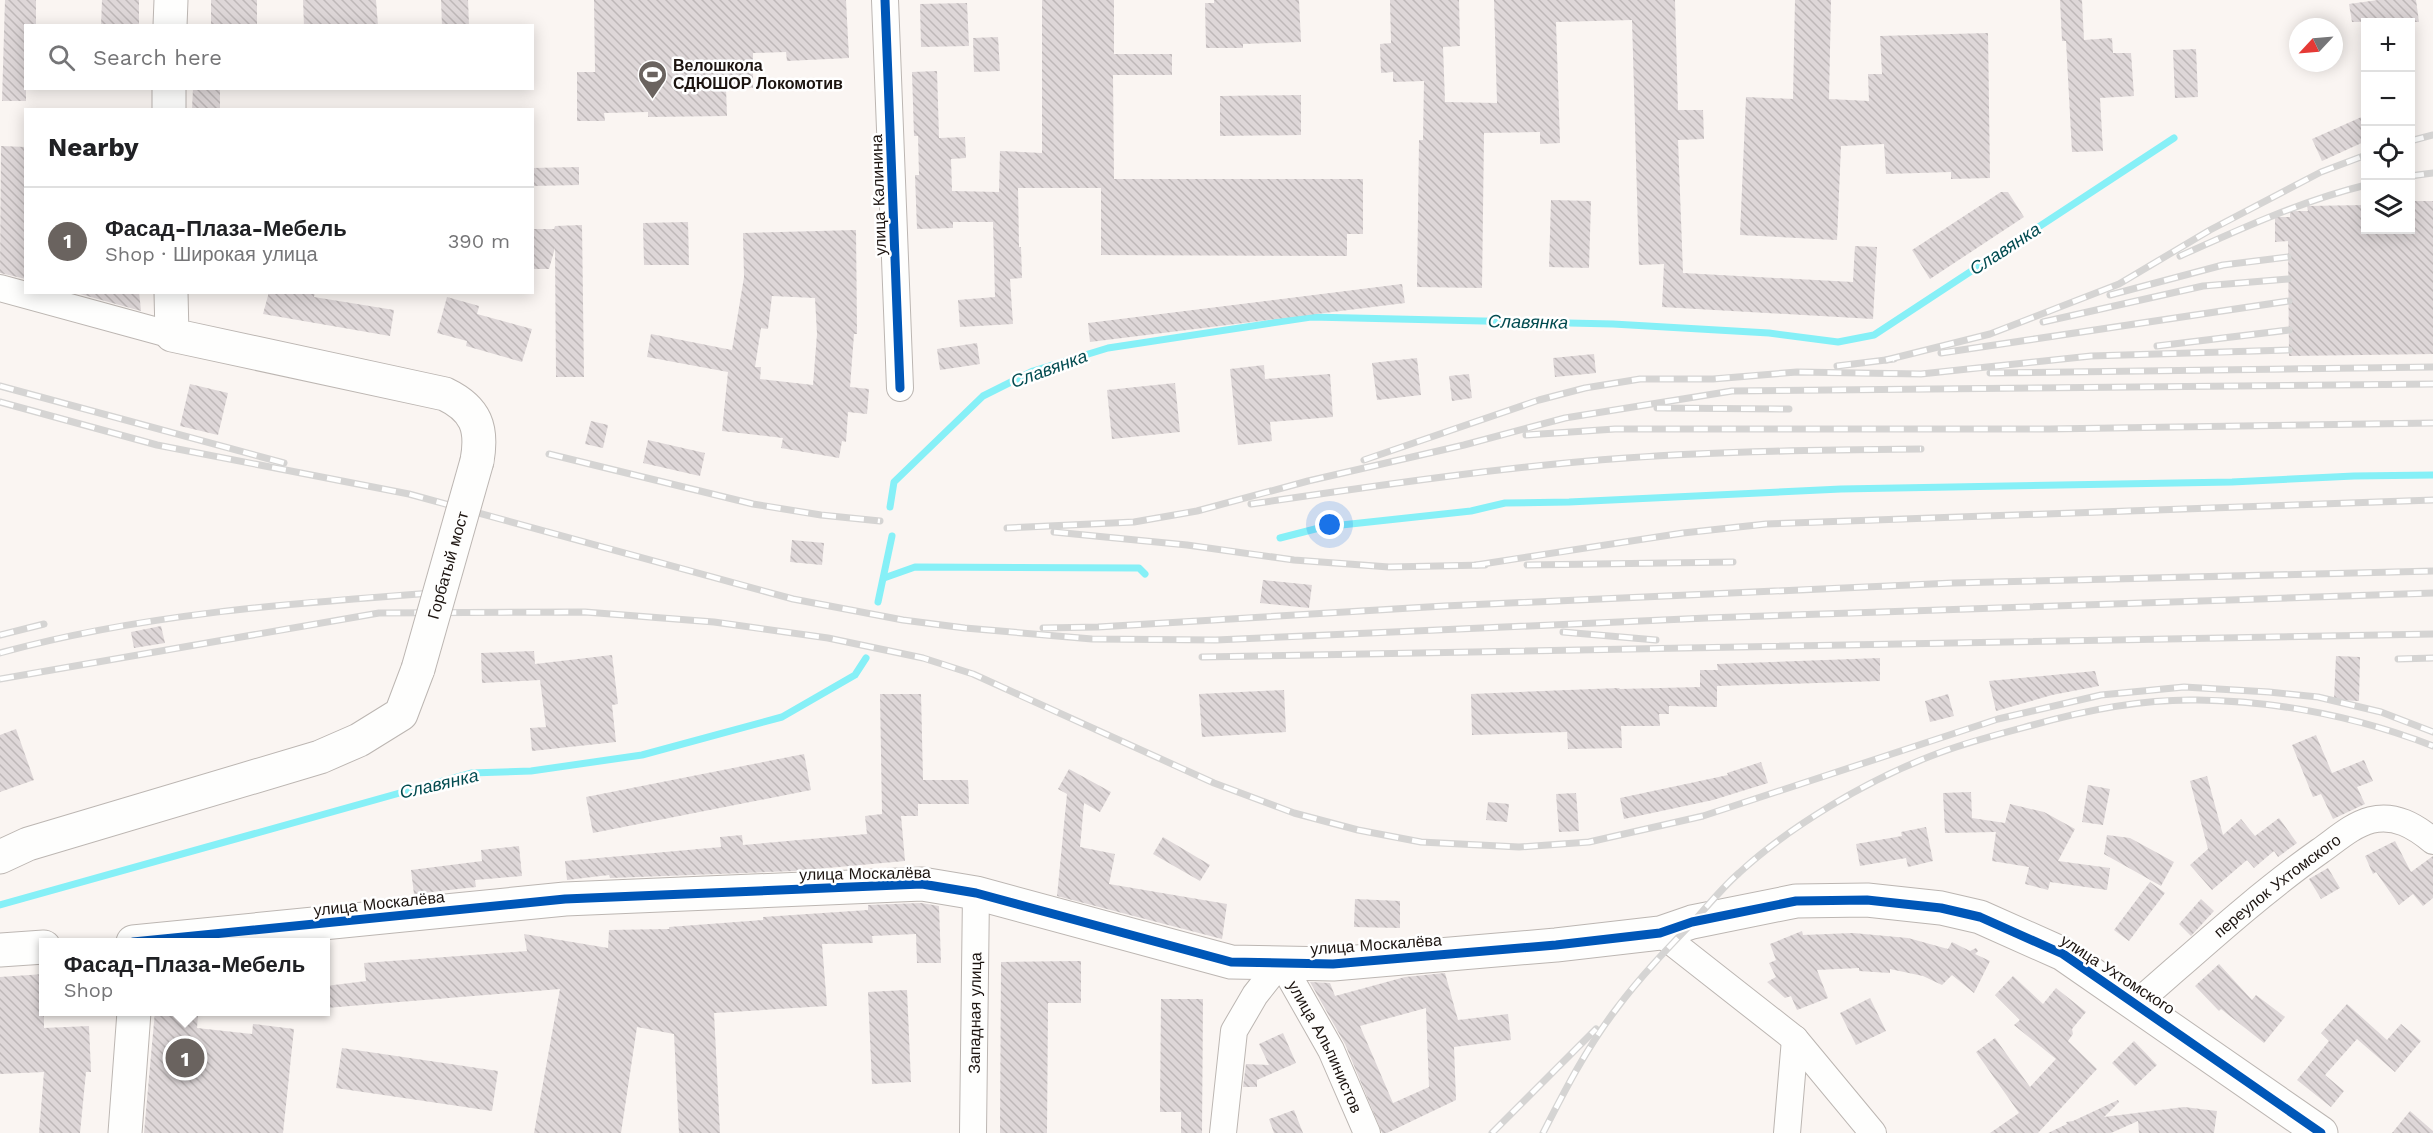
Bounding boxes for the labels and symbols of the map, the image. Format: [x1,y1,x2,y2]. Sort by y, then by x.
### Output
north arrow [2289,18,2343,72]
place label: Велошкола СДЮШОР Локомотив [673,56,843,93]
sports icon: Велошкола СДЮШОР Локомотив [636,58,668,100]
street label: улица Калинина [867,134,890,256]
water label: Славянка [1965,218,2044,279]
water label: Славянка [1488,310,1568,333]
water label: Славянка [1008,345,1090,392]
street label: Горбатый мост [424,508,472,621]
your location [1315,510,1344,539]
water label: Славянка [397,764,480,803]
street label: переулок Ухтомского [2210,830,2345,942]
street label: улица Москалёва [799,863,931,884]
street label: улица Москалёва [313,887,446,920]
street label: улица Москалёва [1310,930,1442,959]
street label: улица Ухтомского [2057,930,2178,1018]
street label: Западная улица [965,952,985,1074]
street label: улица Альпинистов [1284,977,1366,1116]
pin: 1 [166,1036,204,1080]

